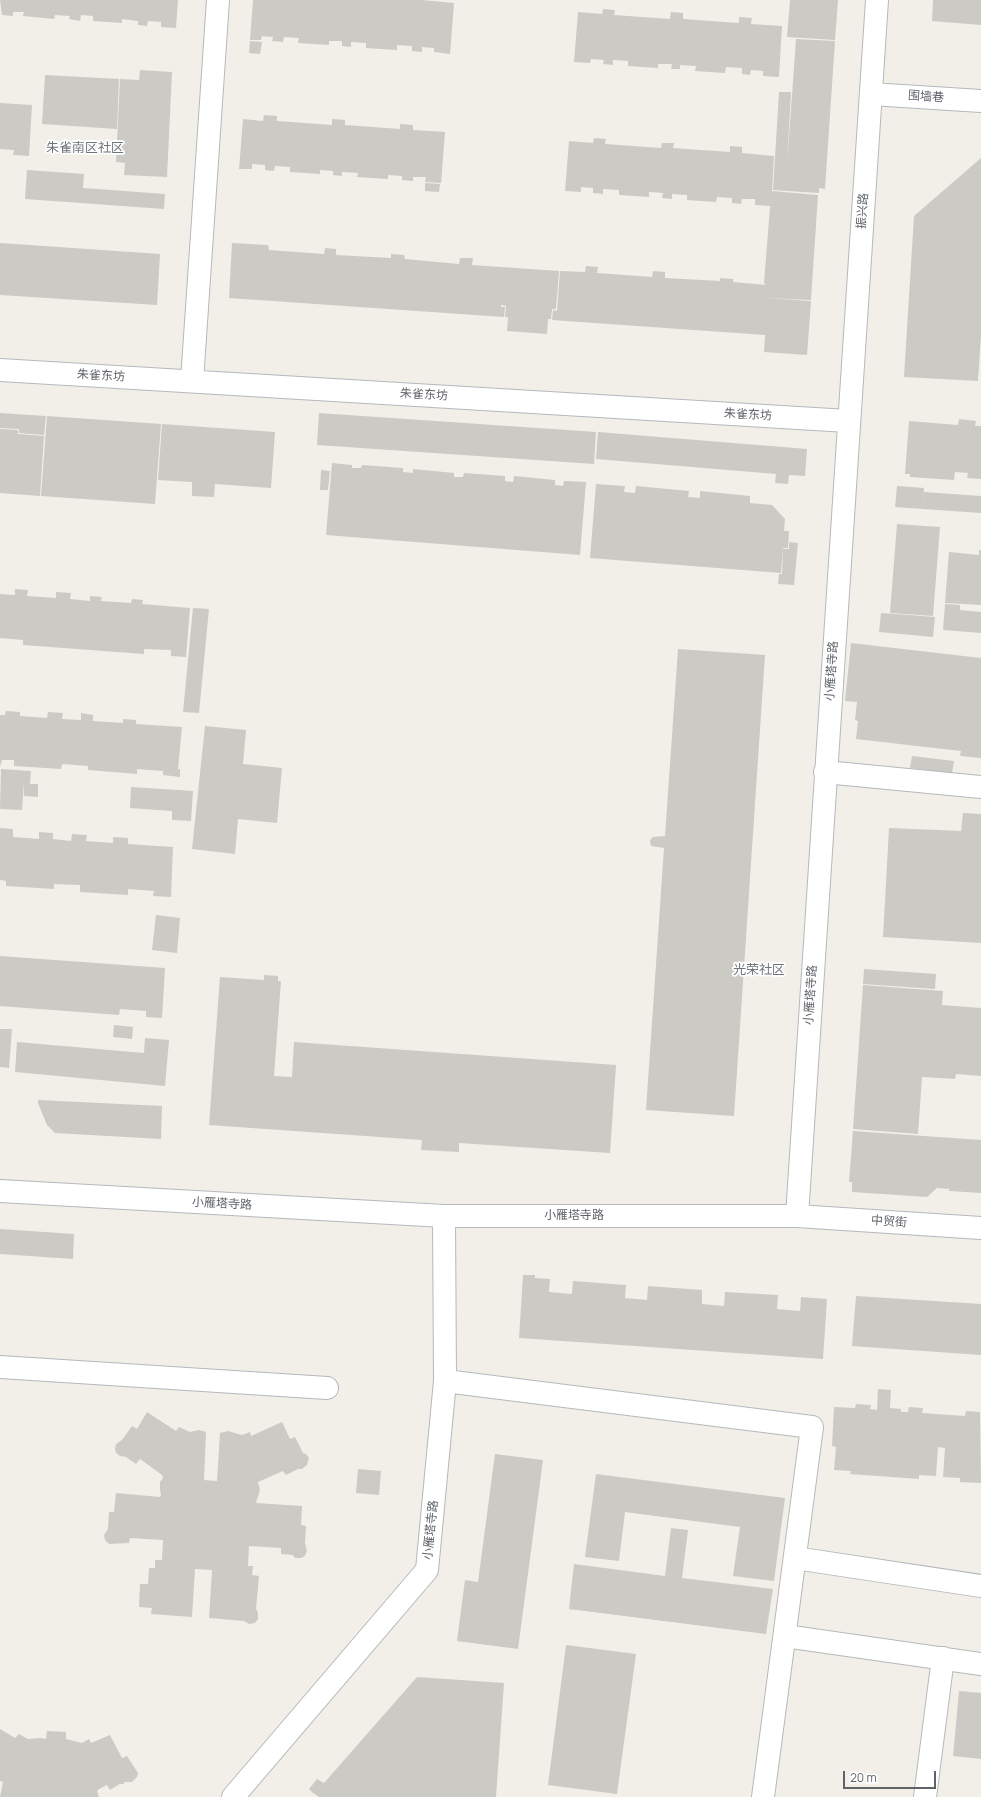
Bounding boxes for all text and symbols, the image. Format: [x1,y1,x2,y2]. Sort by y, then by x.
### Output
street label: 围墙巷 [908,89,944,105]
district label: 朱雀南区社区 [46,140,124,156]
street label: 振兴路 [855,193,871,229]
street label: 朱雀东坊 [77,368,125,384]
street label: 朱雀东坊 [400,387,448,403]
street label: 朱雀东坊 [724,407,772,423]
street label: 小雁塔寺路 [823,641,841,701]
district label: 光荣社区 [733,962,785,978]
street label: 小雁塔寺路 [802,965,820,1025]
street label: 小雁塔寺路 [192,1195,252,1213]
street label: 小雁塔寺路 [544,1209,604,1223]
street label: 中贸街 [871,1214,907,1230]
street label: 小雁塔寺路 [421,1499,441,1561]
scale bar [845,1763,938,1789]
text: 20 m [850,1769,877,1786]

